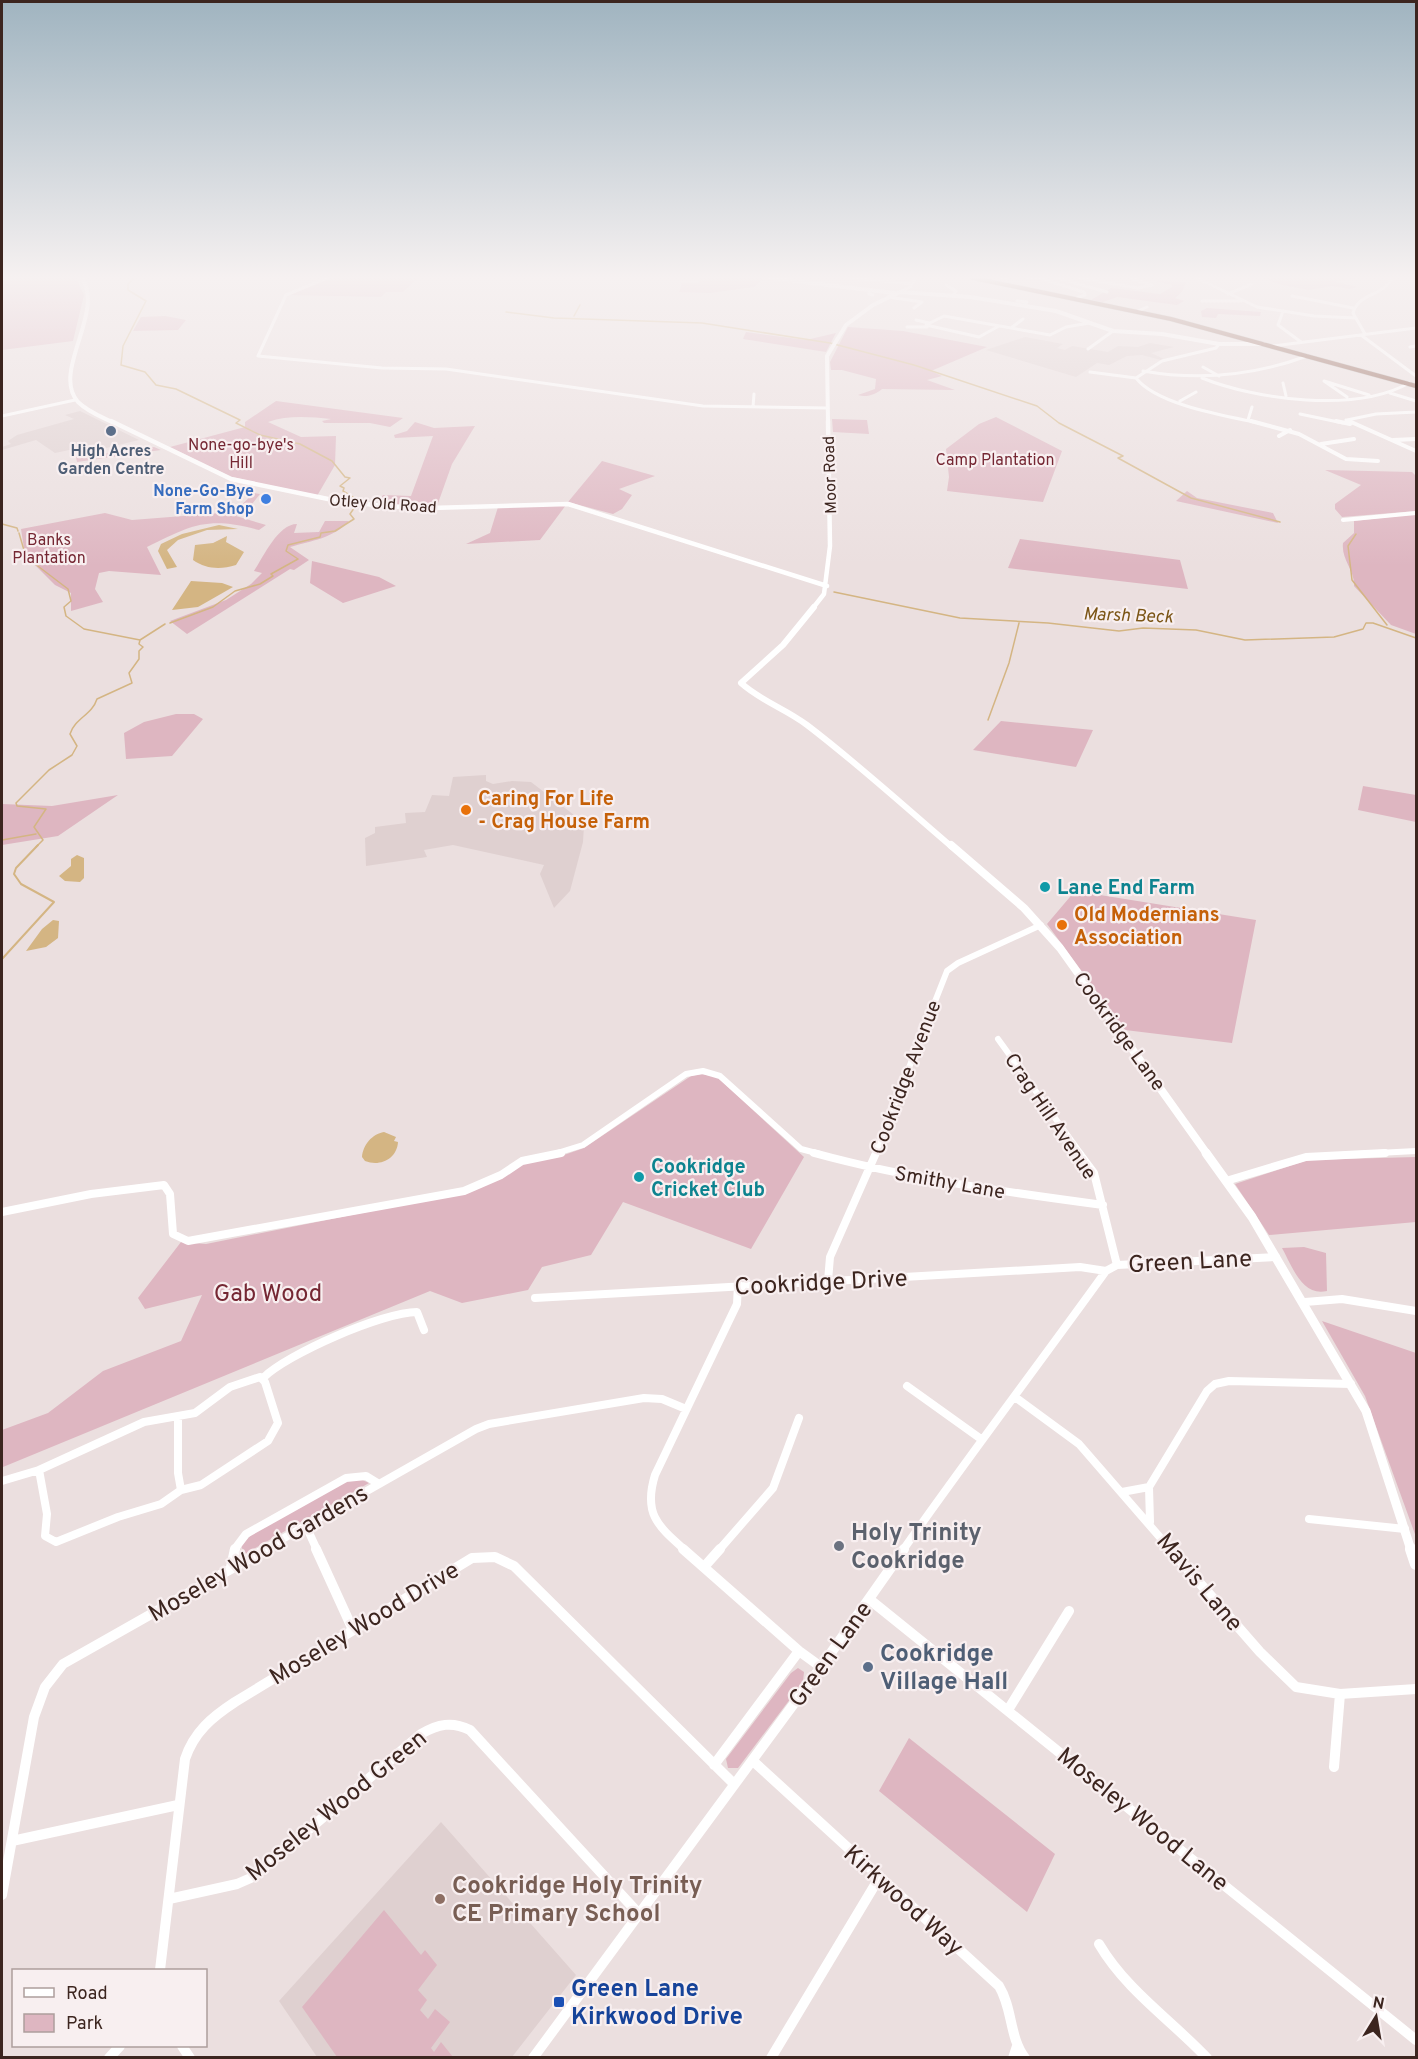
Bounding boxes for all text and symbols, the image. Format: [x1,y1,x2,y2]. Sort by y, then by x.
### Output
marker: High Acres Garden Centre [104,424,118,438]
park label: None-go-bye's Hill [188,436,294,474]
street label: Moor Road [820,436,842,514]
place label: High Acres Garden Centre [58,442,165,480]
park label: Camp Plantation [936,451,1054,471]
place label: None-Go-Bye Farm Shop [153,482,254,520]
street label: Otley Old Road [328,491,437,519]
marker: None-Go-Bye Farm Shop [259,492,273,506]
park label: Banks Plantation [12,531,86,569]
water label: Marsh Beck [1083,603,1174,630]
place label: Caring For Life - Crag House Farm [478,787,650,836]
marker: Caring For Life - Crag House Farm [459,803,473,817]
place label: Lane End Farm [1057,876,1195,902]
marker: Lane End Farm [1038,880,1052,894]
place label: Old Modernians Association [1074,903,1220,952]
marker: Old Modernians Association [1055,918,1069,932]
street label: Cookridge Lane [1066,967,1170,1097]
street label: Cookridge Avenue [866,997,948,1159]
street label: Crag Hill Avenue [997,1049,1101,1185]
place label: Cookridge Cricket Club [651,1155,765,1204]
street label: Smithy Lane [892,1161,1007,1206]
marker: Cookridge Cricket Club [632,1170,646,1184]
street label: Green Lane [1127,1245,1253,1281]
street label: Cookridge Drive [734,1264,908,1304]
park label: Gab Wood [214,1280,322,1310]
street label: Moseley Wood Gardens [144,1479,374,1630]
place label: Holy Trinity Cookridge [851,1519,982,1577]
street label: Mavis Lane [1149,1528,1248,1639]
marker: Holy Trinity Cookridge [832,1539,846,1553]
street label: Moseley Wood Drive [265,1556,465,1693]
street label: Green Lane [783,1596,880,1714]
place label: Cookridge Village Hall [880,1640,1008,1698]
marker: Cookridge Village Hall [861,1660,875,1674]
street label: Moseley Wood Green [241,1724,434,1889]
street label: Moseley Wood Lane [1050,1742,1234,1899]
street label: Kirkwood Way [836,1840,969,1963]
place label: Cookridge Holy Trinity CE Primary School [452,1872,702,1930]
marker: Cookridge Holy Trinity CE Primary School [433,1892,447,1906]
legend [12,1969,207,2047]
place label: Green Lane Kirkwood Drive [571,1975,743,2033]
text: Road [66,1983,108,2006]
north arrow [1346,1987,1406,2047]
text: N [1371,1993,1386,2015]
marker: Green Lane Kirkwood Drive [552,1995,566,2009]
text: Park [66,2013,103,2036]

